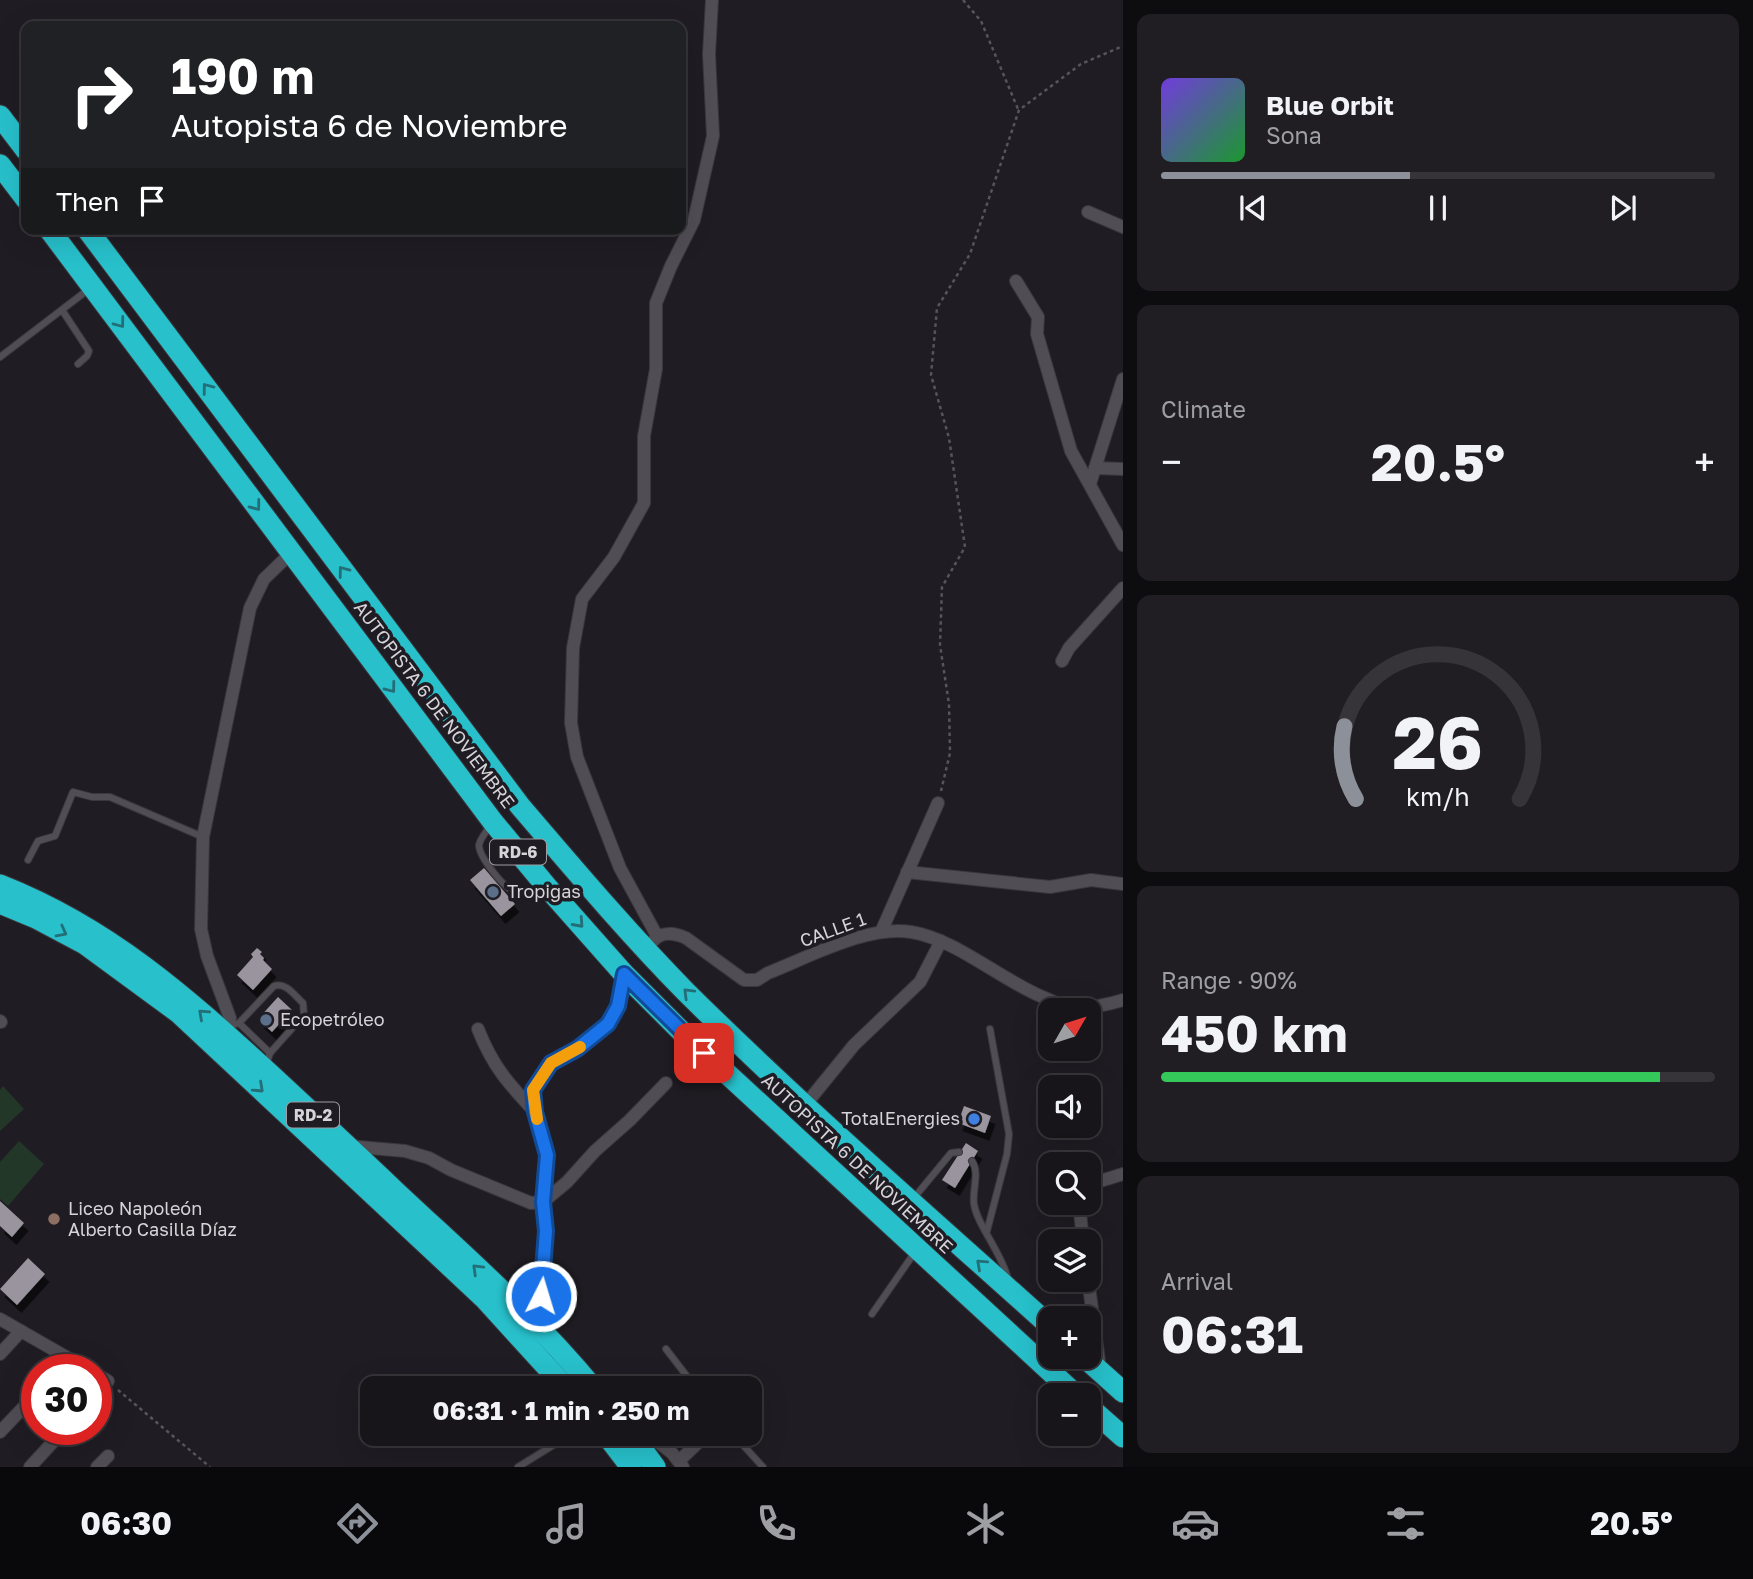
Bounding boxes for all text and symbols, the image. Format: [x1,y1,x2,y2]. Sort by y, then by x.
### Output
text: 190 m [171,46,314,105]
icon: right [56,49,147,140]
text: Blue Orbit [1266,90,1394,121]
text: Autopista 6 de Noviembre [171,106,568,144]
text: Sona [1266,121,1322,149]
icon: arrive [133,182,171,220]
text: Then [56,186,119,217]
icon: previous [1234,189,1272,227]
icon: pause [1419,189,1457,227]
icon: next [1604,189,1642,227]
one-way arrow [112,315,124,328]
one-way arrow [203,383,215,396]
text: Climate [1161,395,1246,423]
text: 20.5° [1371,430,1505,492]
text: − [1161,439,1182,484]
text: + [1694,439,1715,484]
one-way arrow [247,498,260,510]
one-way arrow [339,566,351,578]
street label: AUTOPISTA 6 DE NOVIEMBRE [350,597,520,812]
one-way arrow [383,680,395,693]
text: 26 [1393,699,1483,786]
text: km/h [1406,781,1470,812]
road number: RD-6 [490,839,546,864]
place label: Tropigas [507,880,581,902]
marker: Tropigas [485,884,501,900]
street label: CALLE 1 [797,907,869,951]
one-way arrow [571,915,583,928]
one-way arrow [55,923,67,937]
text: Range · 90% [1161,966,1297,994]
one-way arrow [684,988,697,1001]
north arrow [1038,998,1101,1060]
map controls [1038,998,1101,1446]
text: 450 km [1161,1001,1348,1063]
place label: Ecopetróleo [280,1008,385,1030]
one-way arrow [198,1010,211,1022]
marker: Ecopetróleo [258,1012,274,1028]
pin [674,1023,734,1083]
icon: arrive [685,1034,723,1072]
street label: AUTOPISTA 6 DE NOVIEMBRE [758,1069,958,1258]
button: sound [1038,1075,1101,1138]
one-way arrow [251,1079,264,1092]
road number: RD-2 [287,1102,339,1128]
place label: TotalEnergies [841,1107,960,1129]
marker: TotalEnergies [966,1111,982,1127]
button: search [1038,1152,1101,1215]
place label: Liceo Napoleón Alberto Casilla Díaz [68,1197,237,1240]
marker: Liceo Napoleón Alberto Casilla Díaz [46,1211,62,1227]
button: layers [1038,1229,1101,1292]
position arrow [504,1259,578,1333]
one-way arrow [976,1260,989,1272]
one-way arrow [472,1265,485,1277]
text: Arrival [1161,1267,1233,1295]
text: 06:31 [1161,1302,1303,1364]
button: + [1038,1306,1101,1369]
speed limit sign: 30 [21,1354,112,1445]
button: − [1038,1383,1101,1446]
text: 06:31 · 1 min · 250 m [433,1395,689,1426]
icon: directions [333,1499,382,1548]
icon: music [542,1499,591,1548]
icon: phone [752,1499,801,1548]
icon: climate [961,1499,1010,1548]
icon: car [1171,1499,1220,1548]
icon: filters [1381,1499,1430,1548]
text: 06:30 [80,1504,172,1542]
text: 20.5° [1590,1504,1673,1542]

